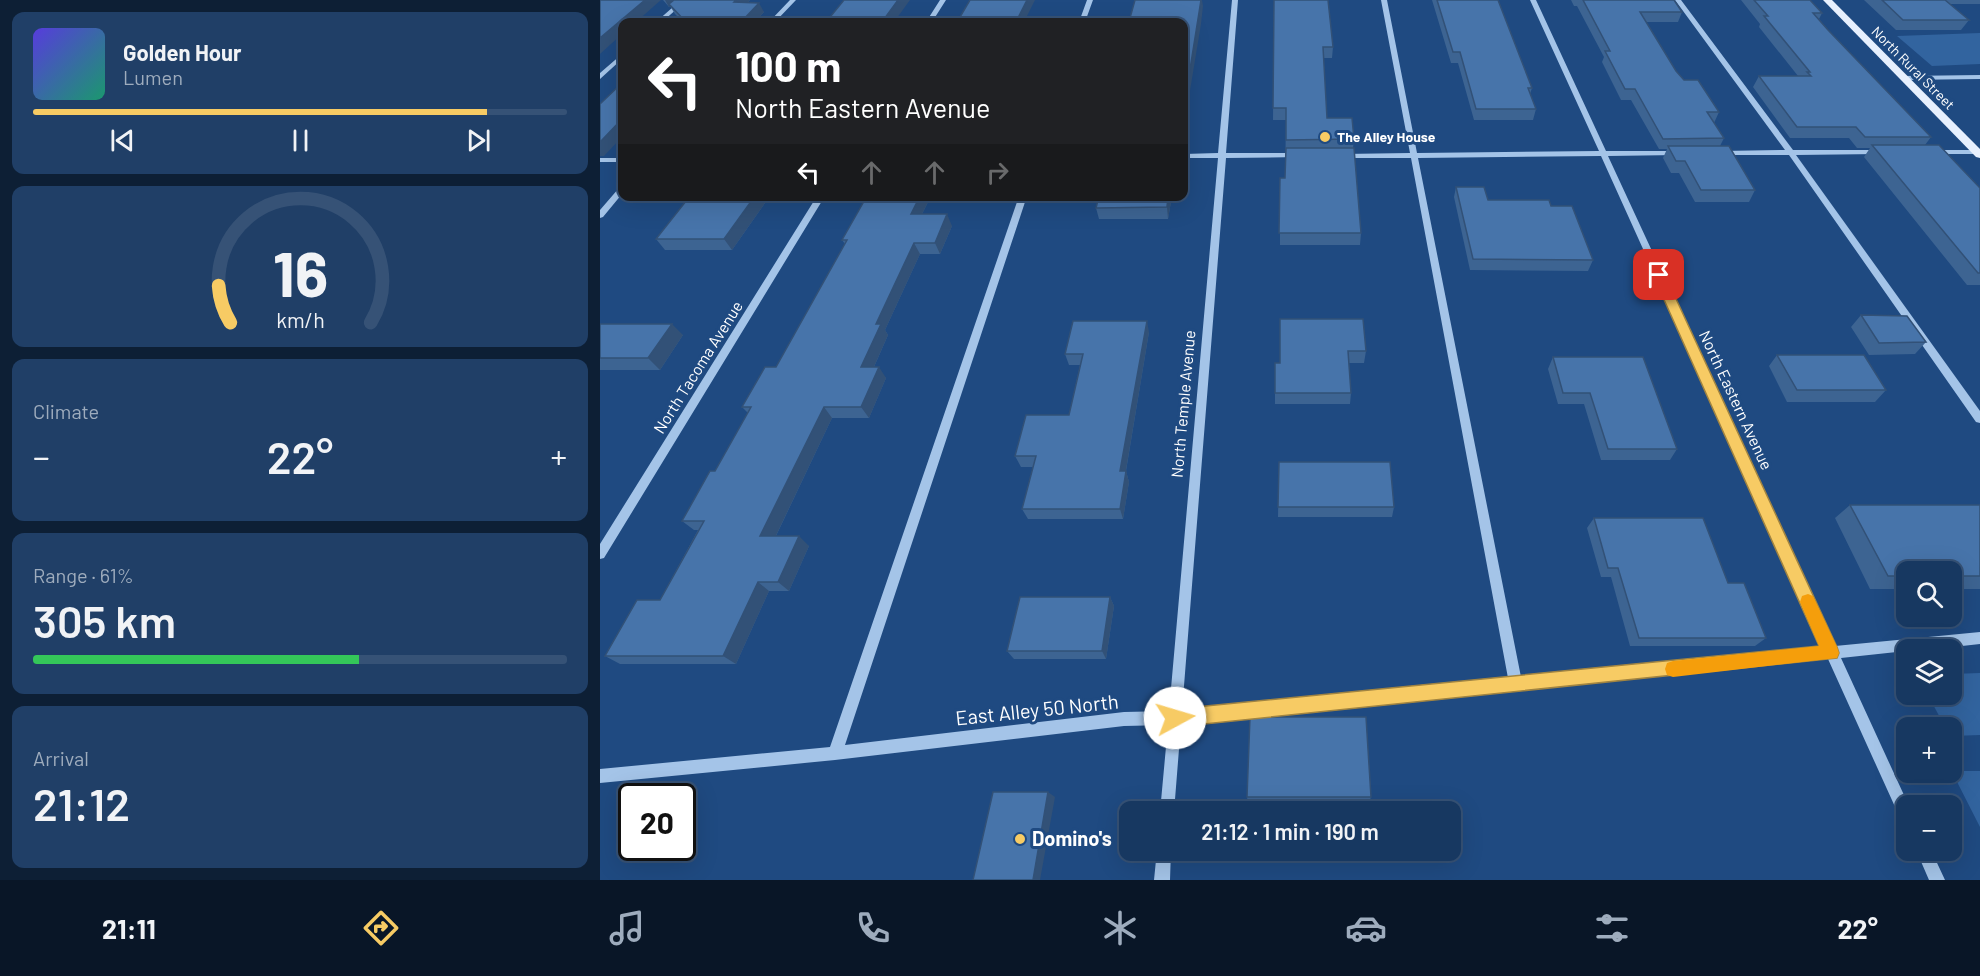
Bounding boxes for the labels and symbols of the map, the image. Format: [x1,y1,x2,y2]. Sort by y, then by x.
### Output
street label: North Rural Street [1868,23,1958,113]
place label: The Alley House [1337,128,1436,145]
marker: The Alley House [1318,130,1332,144]
pin [1633,249,1684,300]
street label: North Tacoma Avenue [649,297,746,437]
street label: North Eastern Avenue [1696,327,1777,472]
street label: North Temple Avenue [1167,329,1198,479]
position arrow [1143,686,1207,750]
street label: East Alley 50 North [954,689,1120,729]
speed limit sign: 20 [618,783,696,861]
place label: Domino's [1032,826,1112,850]
marker: Domino's [1013,832,1027,846]

